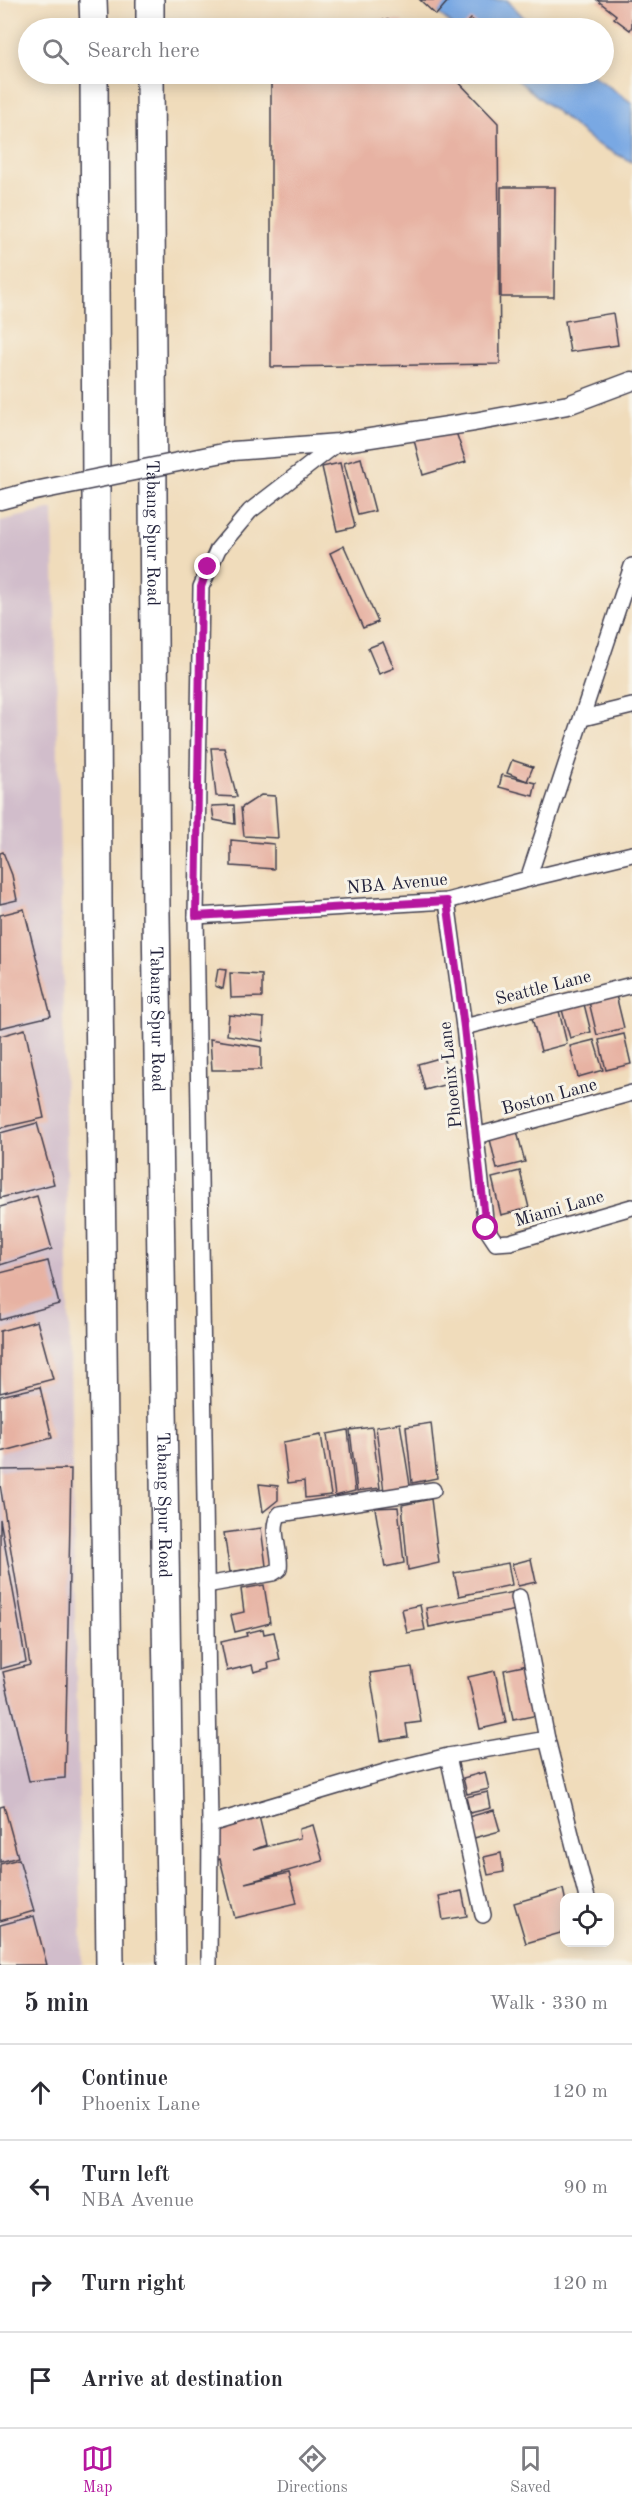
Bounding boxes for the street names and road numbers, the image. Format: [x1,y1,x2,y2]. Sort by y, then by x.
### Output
street label: Tabang Spur Road [143,460,162,606]
street label: NBA Avenue [346,871,448,897]
street label: Tabang Spur Road [146,946,167,1092]
street label: Seattle Lane [493,967,593,1009]
street label: Phoenix Lane [436,1021,466,1129]
street label: Boston Lane [500,1076,599,1118]
street label: Miami Lane [513,1188,606,1230]
street label: Tabang Spur Road [153,1432,173,1578]

